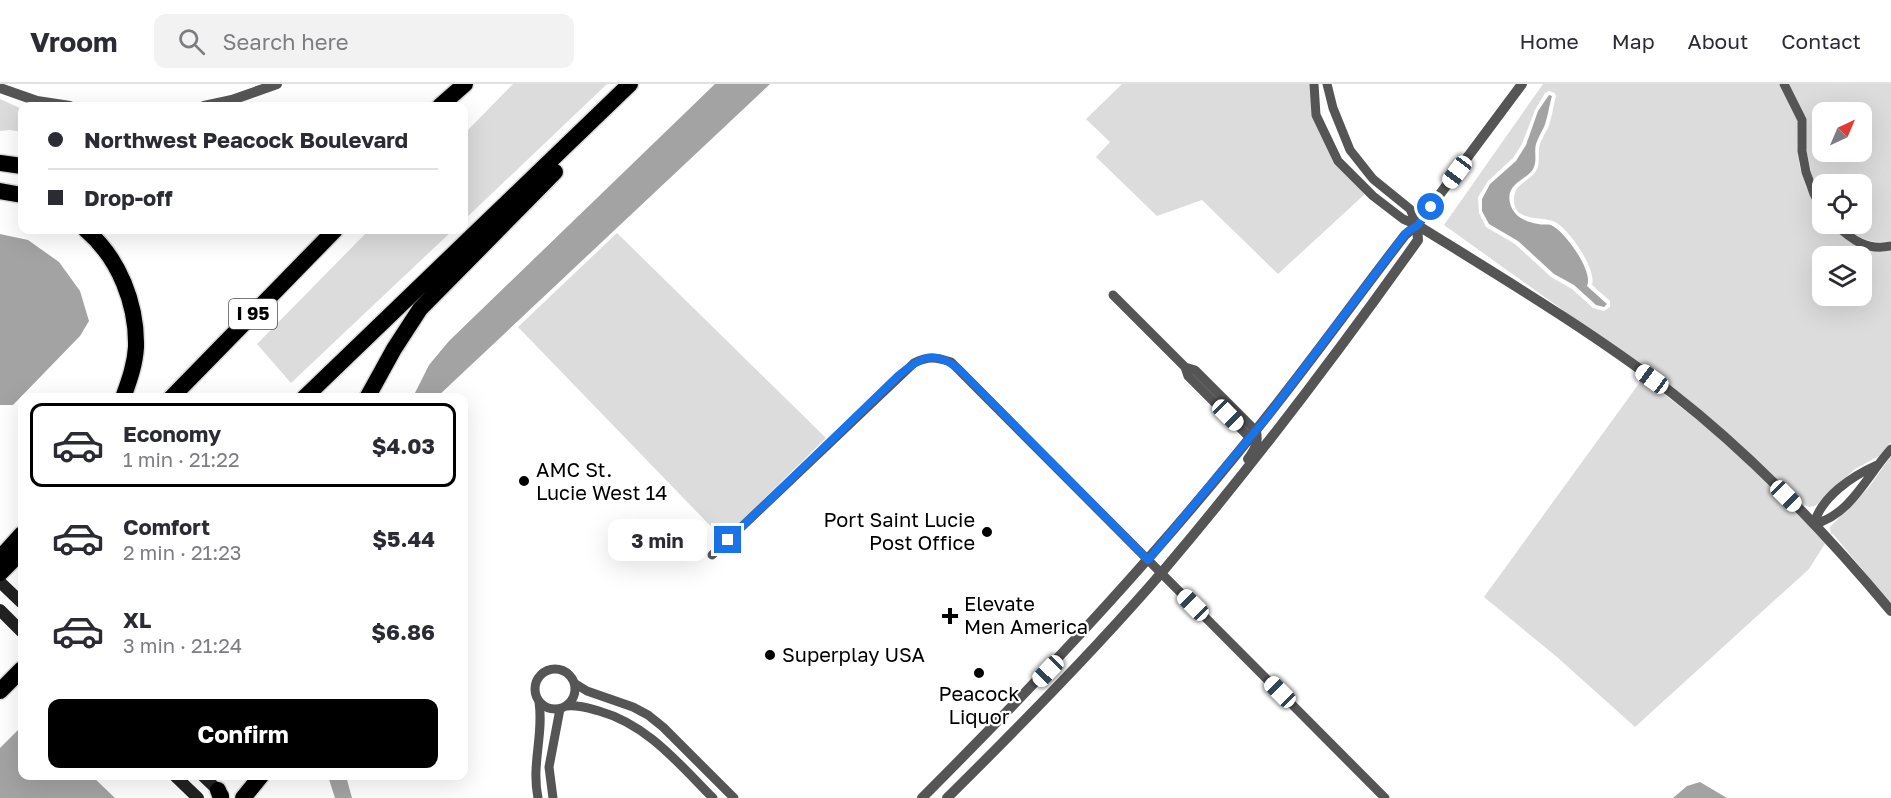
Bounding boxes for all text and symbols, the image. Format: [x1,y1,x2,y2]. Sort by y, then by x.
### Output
search box [154,14,574,68]
text: Vroom [30,25,118,58]
icon: search [175,25,208,58]
text: Search here [223,28,349,55]
text: Home [1519,28,1579,54]
text: Map [1612,28,1655,54]
text: About [1688,28,1748,54]
text: Contact [1781,28,1861,54]
north arrow [1812,102,1872,162]
map controls [1812,102,1872,306]
text: Northwest Peacock Boulevard [84,126,408,153]
car [1439,152,1475,192]
button: locate [1812,174,1872,234]
text: Drop-off [84,184,173,211]
route start [1417,193,1444,220]
button: layers [1812,246,1872,306]
road number: I 95 [229,299,277,329]
car [1632,361,1672,397]
car [1209,396,1247,434]
icon: car [51,418,105,472]
text: Economy [123,420,221,447]
text: $4.03 [372,432,435,459]
text: 1 min · 21:22 [123,447,240,471]
place label: AMC St. Lucie West 14 [536,457,667,504]
marker: AMC St. Lucie West 14 [517,474,531,488]
car [1767,477,1805,515]
place label: Port Saint Lucie Post Office [823,507,975,554]
icon: car [51,511,105,565]
text: Comfort [123,513,210,540]
callout: 3 min [608,519,707,561]
text: $5.44 [372,525,435,552]
marker: Port Saint Lucie Post Office [980,525,994,539]
route end [714,526,741,553]
text: 3 min [631,528,684,552]
text: 2 min · 21:23 [123,540,242,564]
car [1174,586,1212,624]
place label: Elevate Men America [964,591,1088,638]
icon: car [51,604,105,658]
text: XL [123,606,151,633]
marker: Elevate Men America [941,607,959,625]
text: $6.86 [371,618,435,645]
text: 3 min · 21:24 [123,633,242,657]
place label: Superplay USA [782,642,925,666]
marker: Superplay USA [763,648,777,662]
car [1029,652,1067,690]
marker: Peacock Liquor [972,666,986,680]
car [1261,673,1299,711]
place label: Peacock Liquor [939,681,1019,728]
button: Confirm [48,699,438,768]

